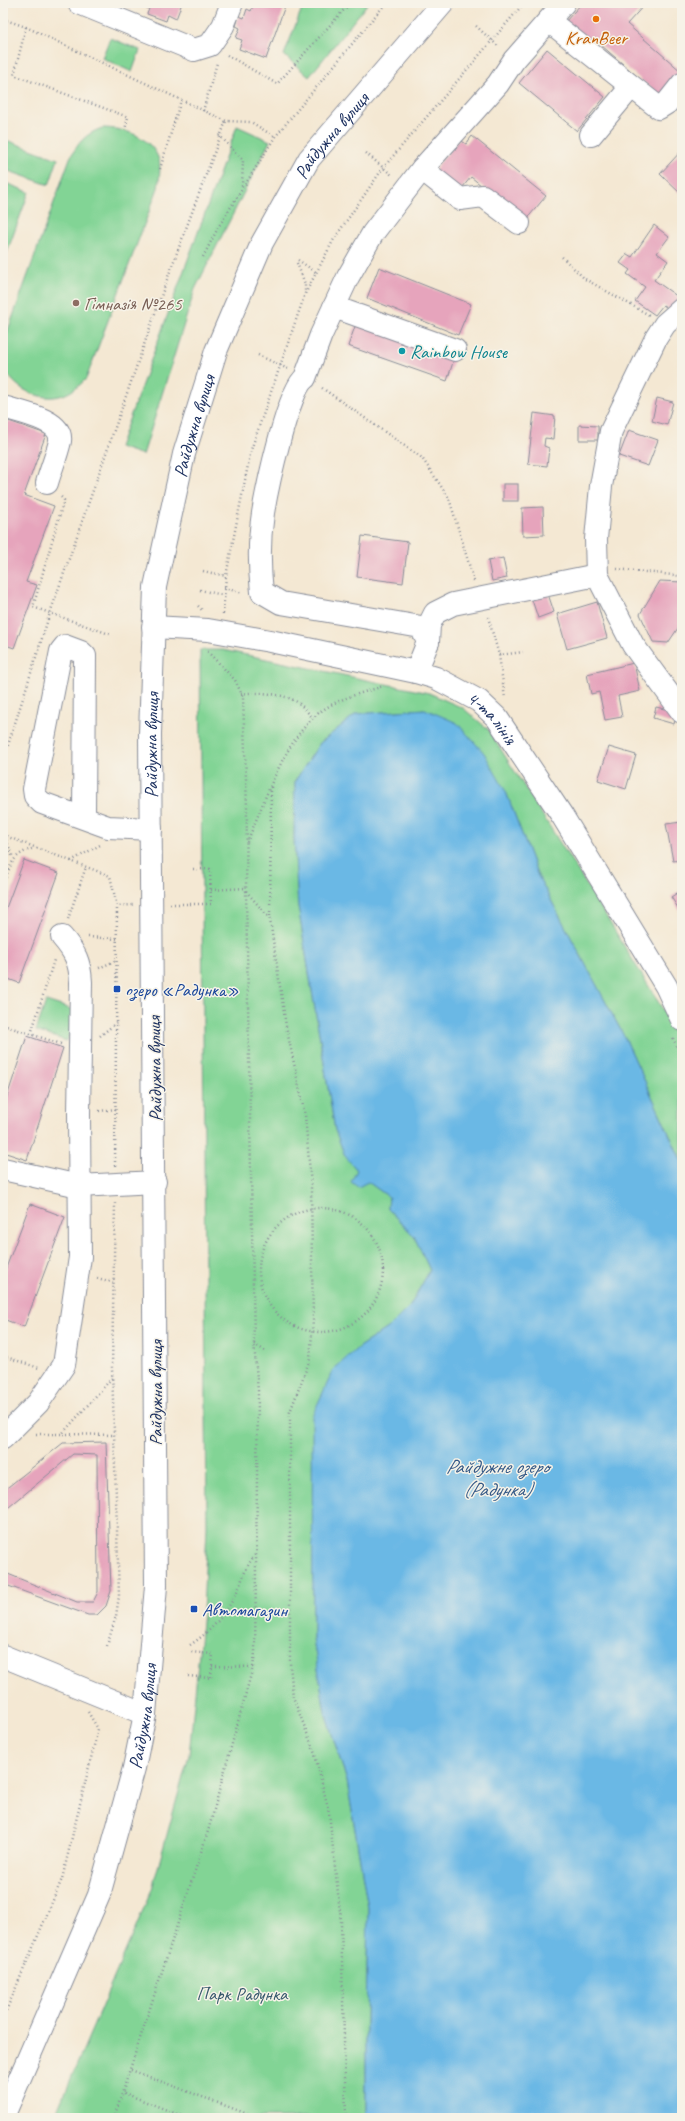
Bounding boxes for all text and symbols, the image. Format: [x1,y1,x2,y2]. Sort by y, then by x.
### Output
marker: KranBeer [591,14,601,24]
place label: KranBeer [565,26,629,50]
street label: Райдужна вулиця [289,86,376,183]
place label: Гімназія №265 [84,292,183,316]
marker: Гімназія №265 [71,298,81,308]
place label: Rainbow House [410,340,509,364]
marker: Rainbow House [397,346,407,356]
street label: Райдужна вулиця [168,370,221,479]
street label: 4-та лінія [463,686,523,750]
street label: Райдужна вулиця [139,690,164,798]
place label: озеро «Радунка» [125,978,239,1002]
marker: озеро «Радунка» [112,984,122,994]
street label: Райдужна вулиця [142,1014,168,1122]
street label: Райдужна вулиця [144,1338,168,1446]
water label: Райдужне озеро (Радунка) [446,1454,552,1502]
place label: Автомагазин [202,1598,288,1622]
marker: Автомагазин [189,1604,199,1614]
street label: Райдужна вулиця [123,1661,162,1771]
park label: Парк Радунка [197,1982,289,2006]

